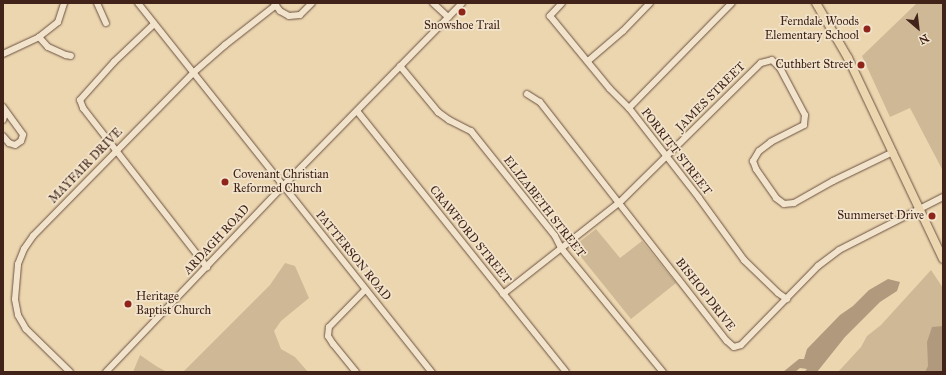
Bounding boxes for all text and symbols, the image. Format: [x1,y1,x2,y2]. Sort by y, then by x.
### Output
marker: Snowshoe Trail [457,7,467,17]
north arrow [898,8,938,48]
place label: Ferndale Woods Elementary School [765,15,859,43]
place label: Snowshoe Trail [424,19,500,33]
marker: Ferndale Woods Elementary School [862,24,872,34]
text: N [917,31,931,47]
place label: Cuthbert Street [776,58,853,72]
street label: JAMES STREET [673,59,749,135]
marker: Cuthbert Street [856,60,866,70]
street label: PORRITT STREET [638,106,714,198]
street label: MAYFAIR DRIVE [46,125,126,207]
street label: ELIZABETH STREET [500,153,588,261]
place label: Covenant Christian Reformed Church [233,168,329,196]
marker: Covenant Christian Reformed Church [220,177,230,187]
street label: CRAWFORD STREET [426,183,514,287]
street label: ARDAGH ROAD [181,202,253,278]
street label: PATTERSON ROAD [312,208,394,304]
place label: Summerset Drive [837,209,924,223]
marker: Summerset Drive [927,211,937,221]
street label: BISHOP DRIVE [672,256,738,334]
place label: Heritage Baptist Church [136,290,211,318]
marker: Heritage Baptist Church [123,299,133,309]

